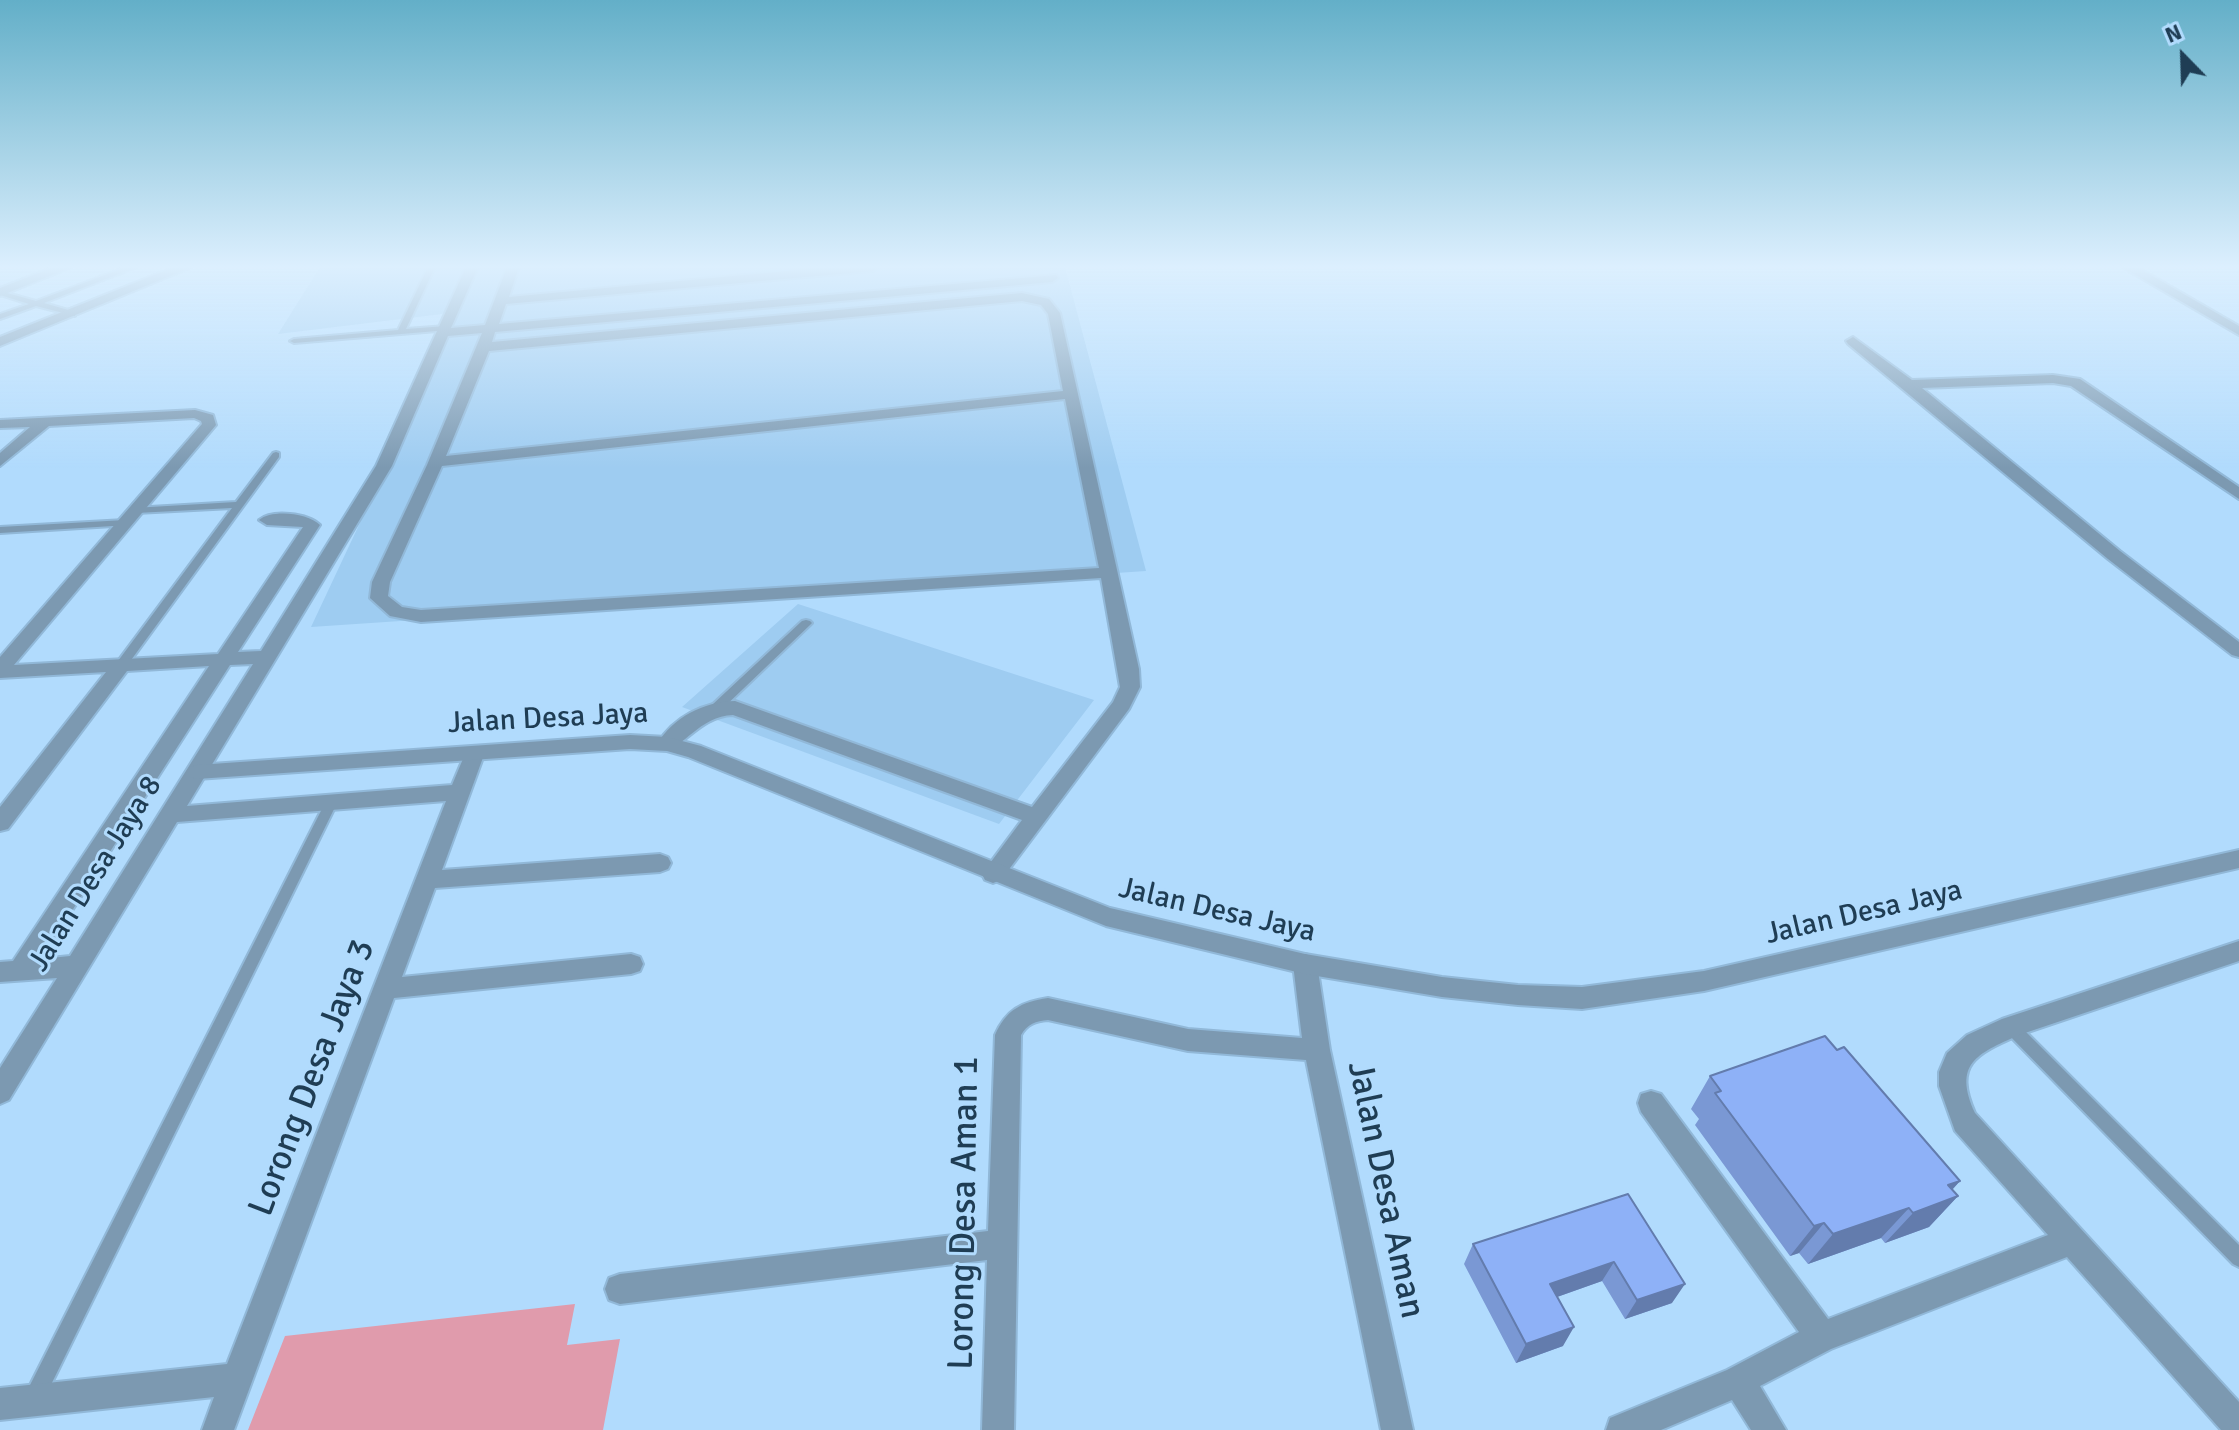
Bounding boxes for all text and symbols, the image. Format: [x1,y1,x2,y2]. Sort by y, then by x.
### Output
north arrow [2143,16,2223,96]
text: N [2161,18,2186,49]
street label: Jalan Desa Jaya [447,696,649,742]
street label: Jalan Desa Jaya 8 [22,770,170,978]
street label: Jalan Desa Jaya [1115,871,1319,951]
street label: Jalan Desa Jaya [1762,873,1966,953]
street label: Lorong Desa Jaya 3 [240,934,386,1222]
street label: Lorong Desa Aman 1 [941,1056,989,1370]
street label: Jalan Desa Aman [1337,1057,1433,1323]

